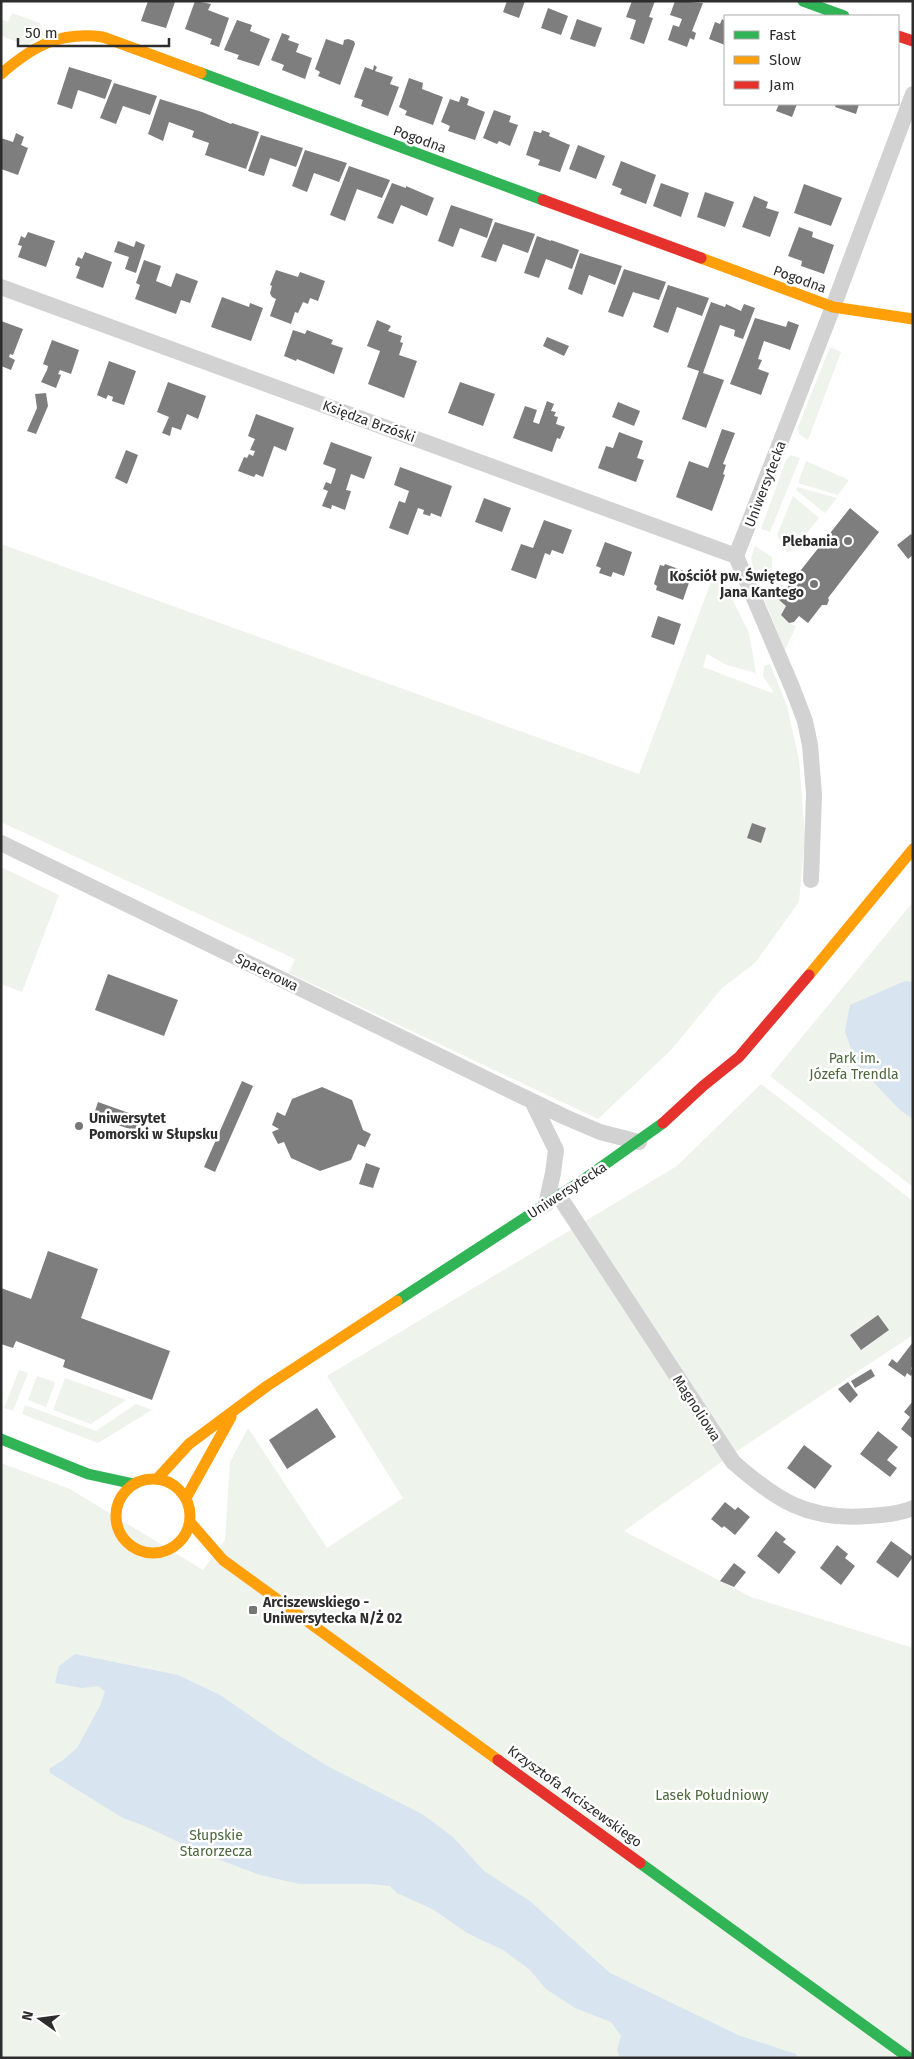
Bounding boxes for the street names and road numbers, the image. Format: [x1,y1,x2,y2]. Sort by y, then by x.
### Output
street label: Pogodna [391,122,449,157]
street label: Pogodna [771,262,829,297]
street label: Księdza Brzóski [320,397,418,446]
street label: Uniwersytecka [741,439,790,530]
street label: Spacerowa [232,950,301,995]
street label: Uniwersytecka [524,1158,610,1222]
street label: Magnoliowa [669,1372,724,1445]
street label: Krzysztofa Arciszewskiego [504,1742,645,1851]

